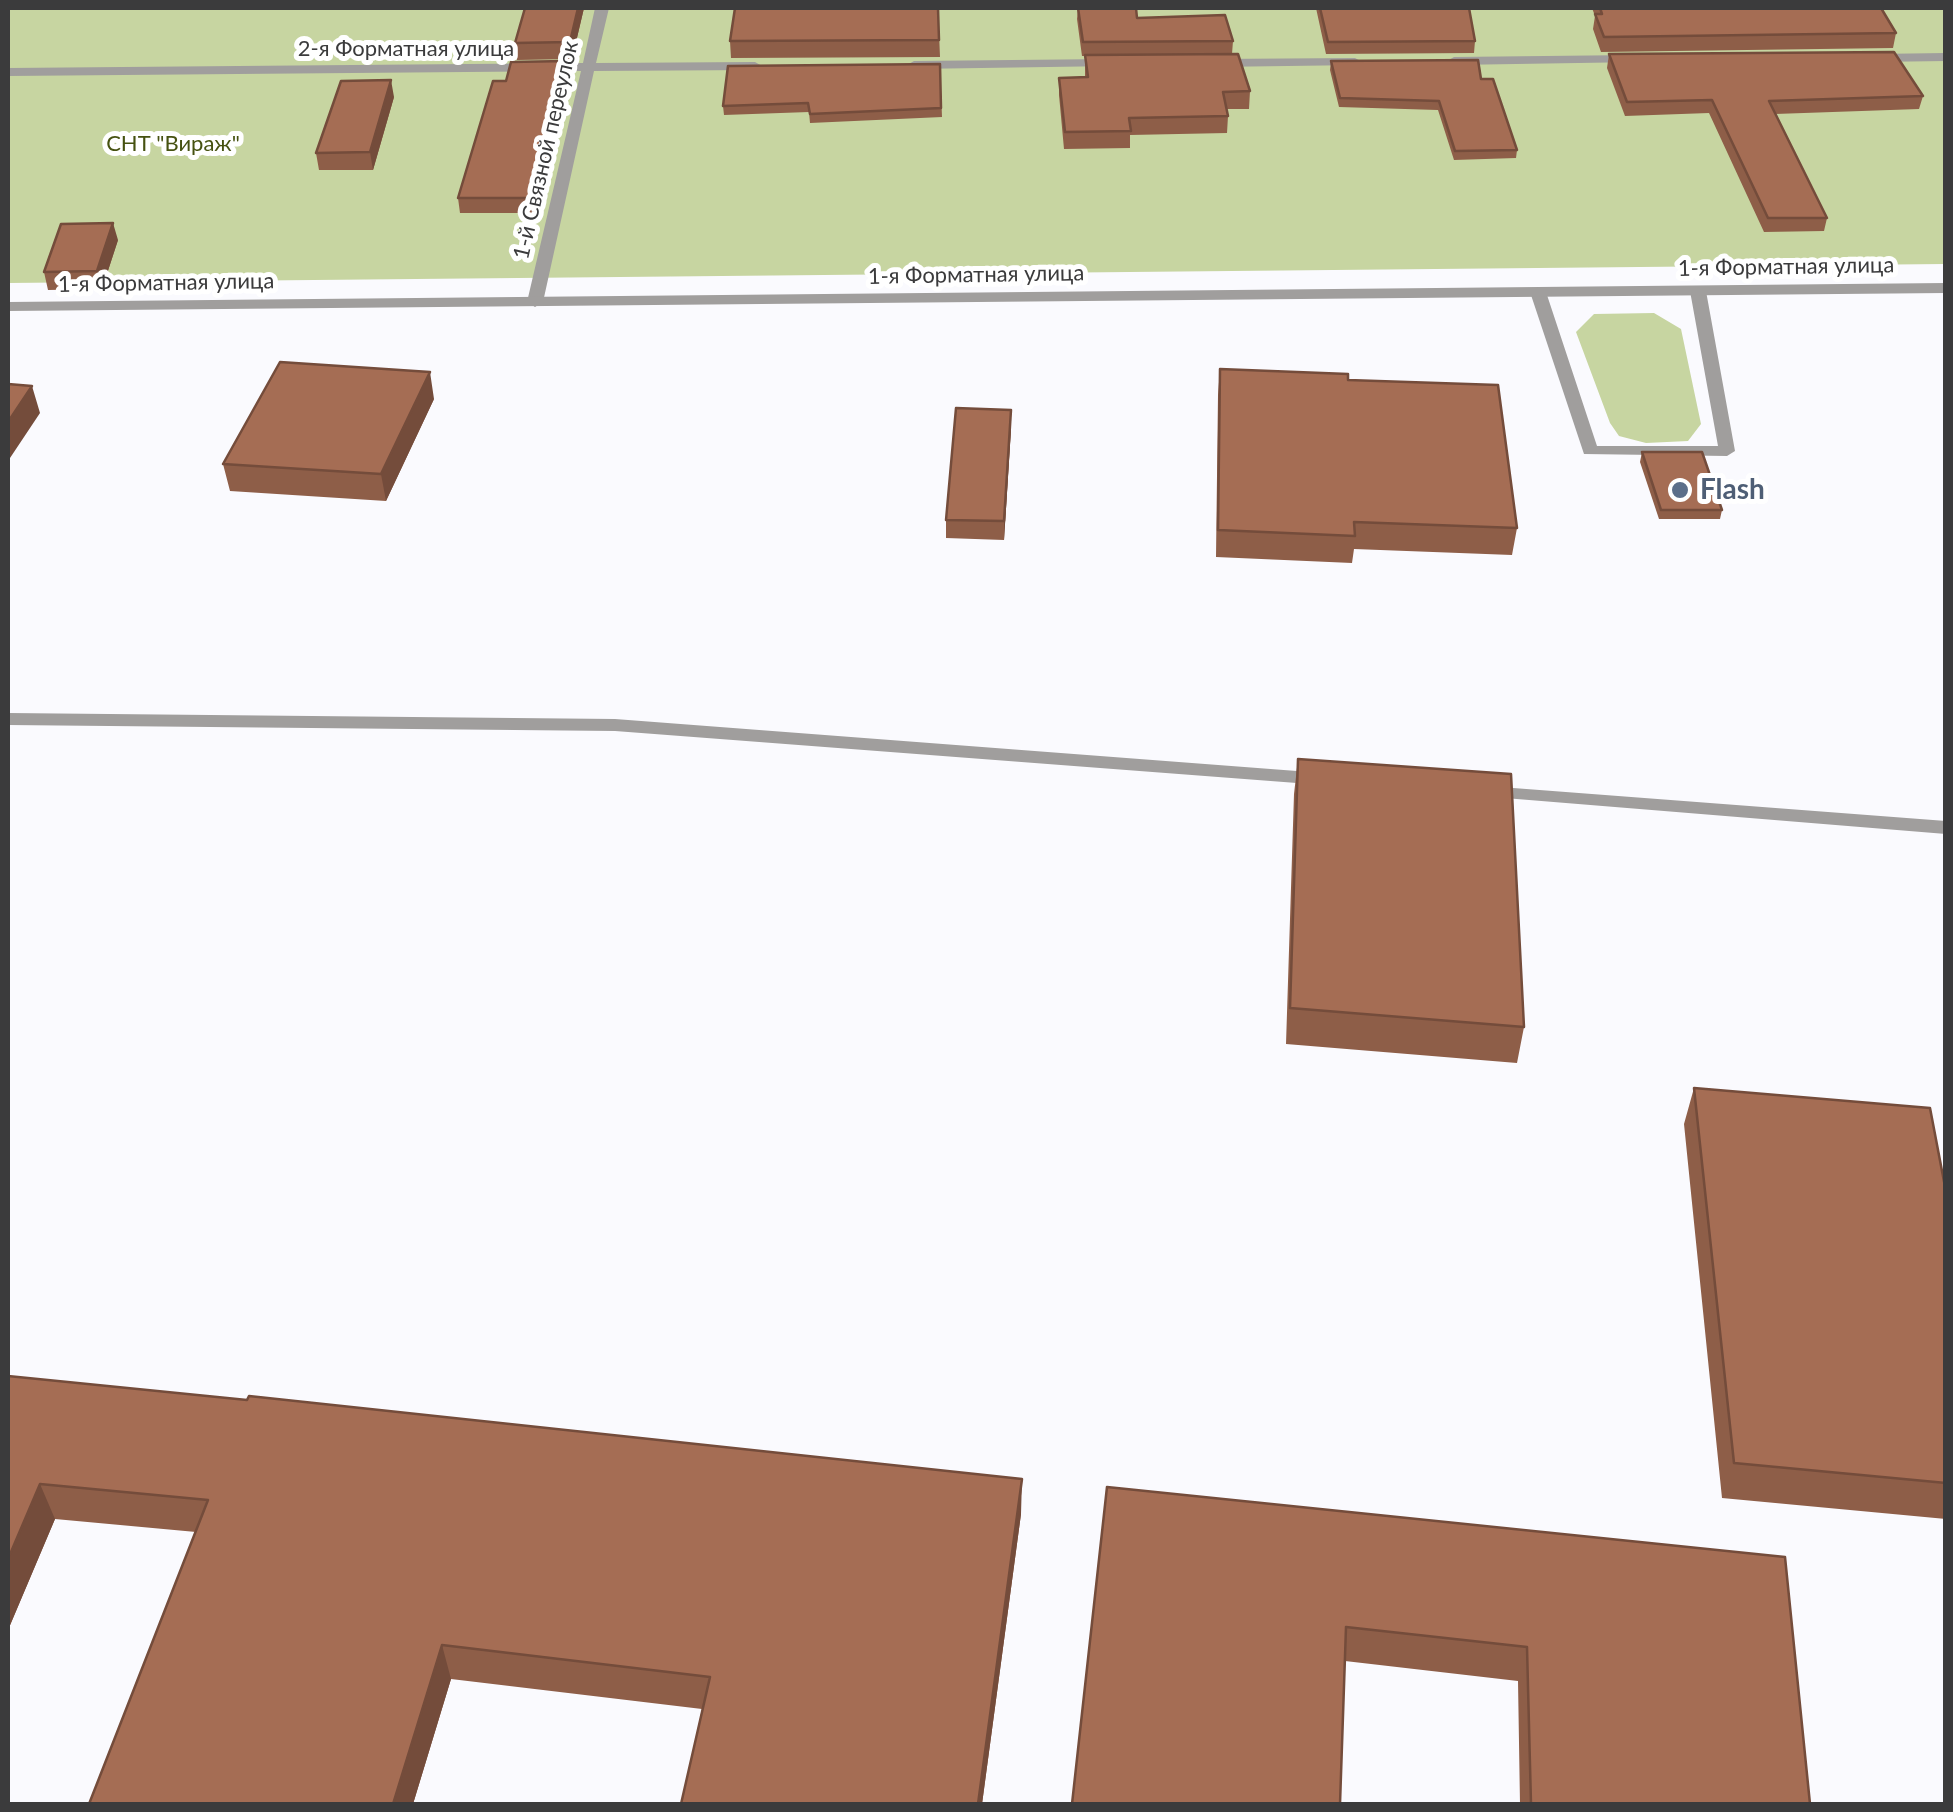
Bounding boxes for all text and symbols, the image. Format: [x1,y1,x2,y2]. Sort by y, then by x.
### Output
street label: 2-я Форматная улица [298,36,514,62]
street label: 1-й Связной переулок [508,38,584,262]
park label: СНТ "Вираж" [106,131,240,157]
street label: 1-я Форматная улица [1678,252,1894,282]
street label: 1-я Форматная улица [868,260,1084,290]
street label: 1-я Форматная улица [58,268,274,298]
place label: Flash [1700,473,1765,507]
marker: Flash [1669,479,1691,501]

